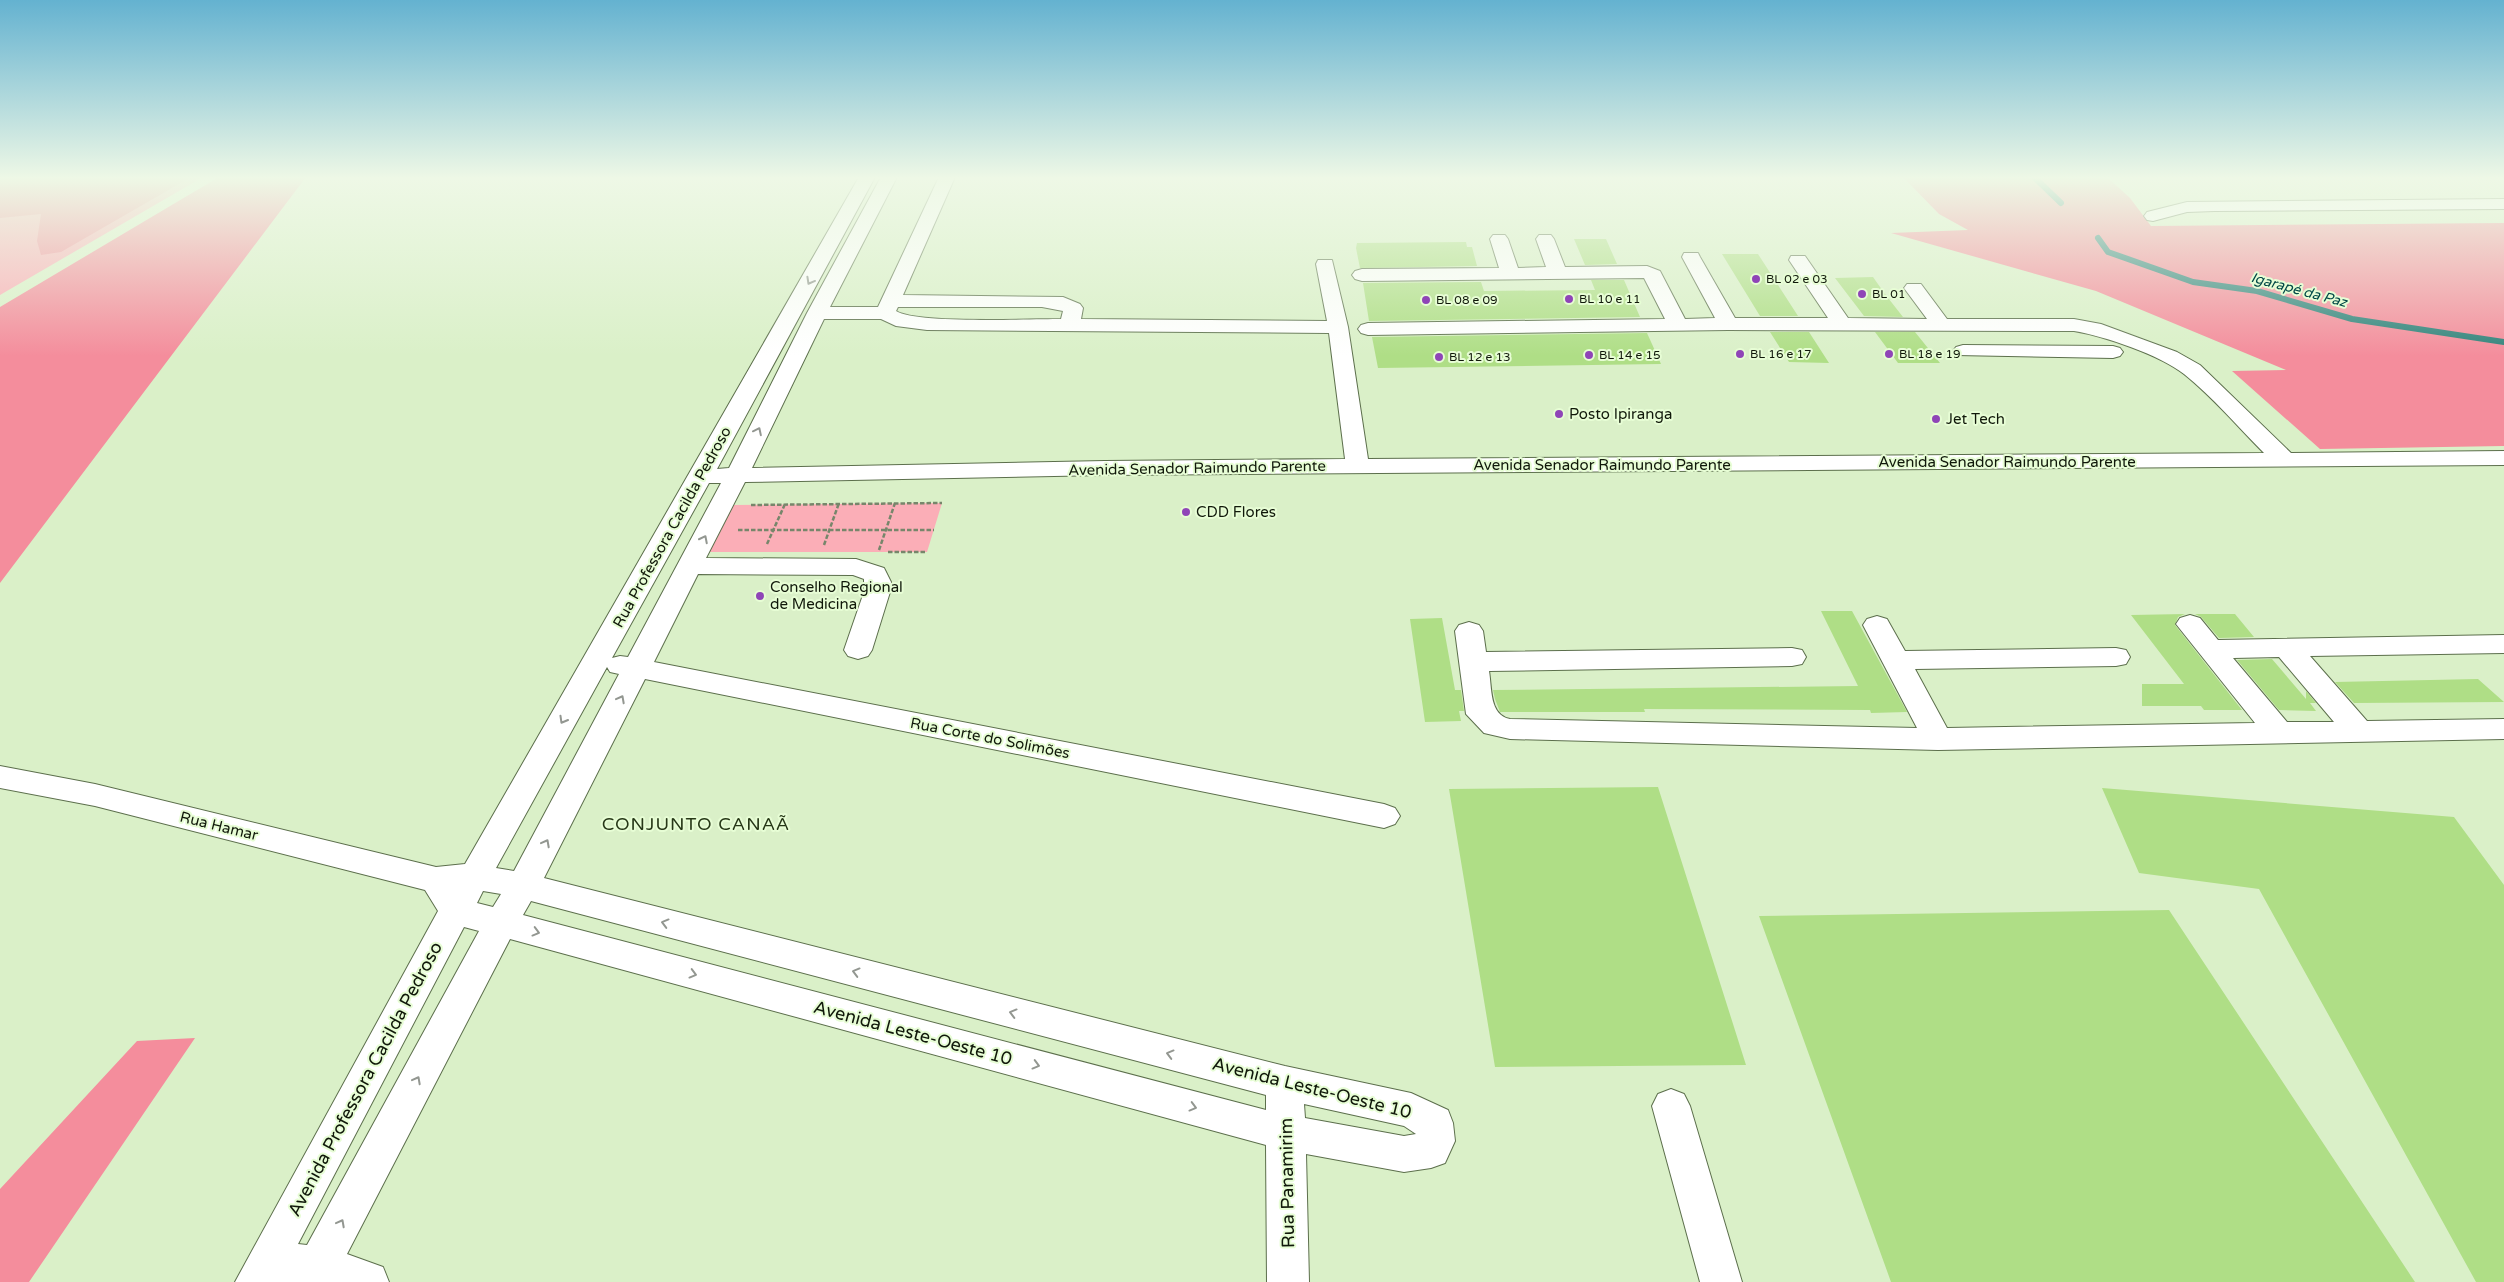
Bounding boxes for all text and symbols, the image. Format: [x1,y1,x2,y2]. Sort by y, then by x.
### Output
water label: Igarapé da Paz [2249,269,2351,311]
place label: BL 02 e 03 [1766,272,1828,286]
marker: BL 02 e 03 [1750,273,1762,285]
one-way arrow [806,275,816,284]
place label: BL 01 [1872,287,1905,301]
marker: BL 01 [1856,288,1868,300]
place label: BL 10 e 11 [1579,292,1641,306]
place label: BL 08 e 09 [1436,293,1498,307]
marker: BL 10 e 11 [1563,293,1575,305]
marker: BL 08 e 09 [1420,294,1432,306]
place label: BL 16 e 17 [1750,347,1812,361]
place label: BL 18 e 19 [1899,347,1961,361]
place label: BL 14 e 15 [1599,348,1661,362]
marker: BL 16 e 17 [1734,348,1746,360]
marker: BL 18 e 19 [1883,348,1895,360]
marker: BL 14 e 15 [1583,349,1595,361]
place label: BL 12 e 13 [1449,350,1511,364]
marker: BL 12 e 13 [1433,351,1445,363]
place label: Posto Ipiranga [1569,405,1672,423]
marker: Posto Ipiranga [1553,408,1565,420]
place label: Jet Tech [1946,410,2005,428]
marker: Jet Tech [1930,413,1942,425]
street label: Rua Professora Cacilda Pedroso [609,423,735,631]
one-way arrow [752,428,762,437]
street label: Avenida Senador Raimundo Parente [1878,453,2136,471]
street label: Avenida Senador Raimundo Parente [1473,456,1731,474]
street label: Avenida Senador Raimundo Parente [1068,457,1326,479]
place label: CDD Flores [1196,503,1276,521]
marker: CDD Flores [1180,506,1192,518]
one-way arrow [698,535,708,544]
place label: Conselho Regional de Medicina [770,578,903,613]
marker: Conselho Regional de Medicina [754,590,766,602]
one-way arrow [615,695,625,704]
street label: Rua Corte do Solimões [909,714,1071,762]
one-way arrow [559,715,569,724]
street label: Rua Hamar [178,808,260,844]
district label: CONJUNTO CANAÃ [602,813,790,835]
one-way arrow [540,839,550,848]
one-way arrow [661,918,669,928]
one-way arrow [531,926,540,937]
street label: Avenida Professora Cacilda Pedroso [283,938,447,1220]
one-way arrow [851,967,860,978]
one-way arrow [688,968,697,979]
street label: Avenida Leste-Oeste 10 [811,996,1015,1070]
one-way arrow [1009,1008,1018,1019]
one-way arrow [1167,1049,1175,1059]
street label: Avenida Leste-Oeste 10 [1210,1053,1414,1123]
one-way arrow [1031,1060,1039,1070]
one-way arrow [411,1076,421,1085]
one-way arrow [1188,1102,1196,1112]
street label: Rua Panamirim [1275,1118,1299,1248]
one-way arrow [335,1220,345,1229]

